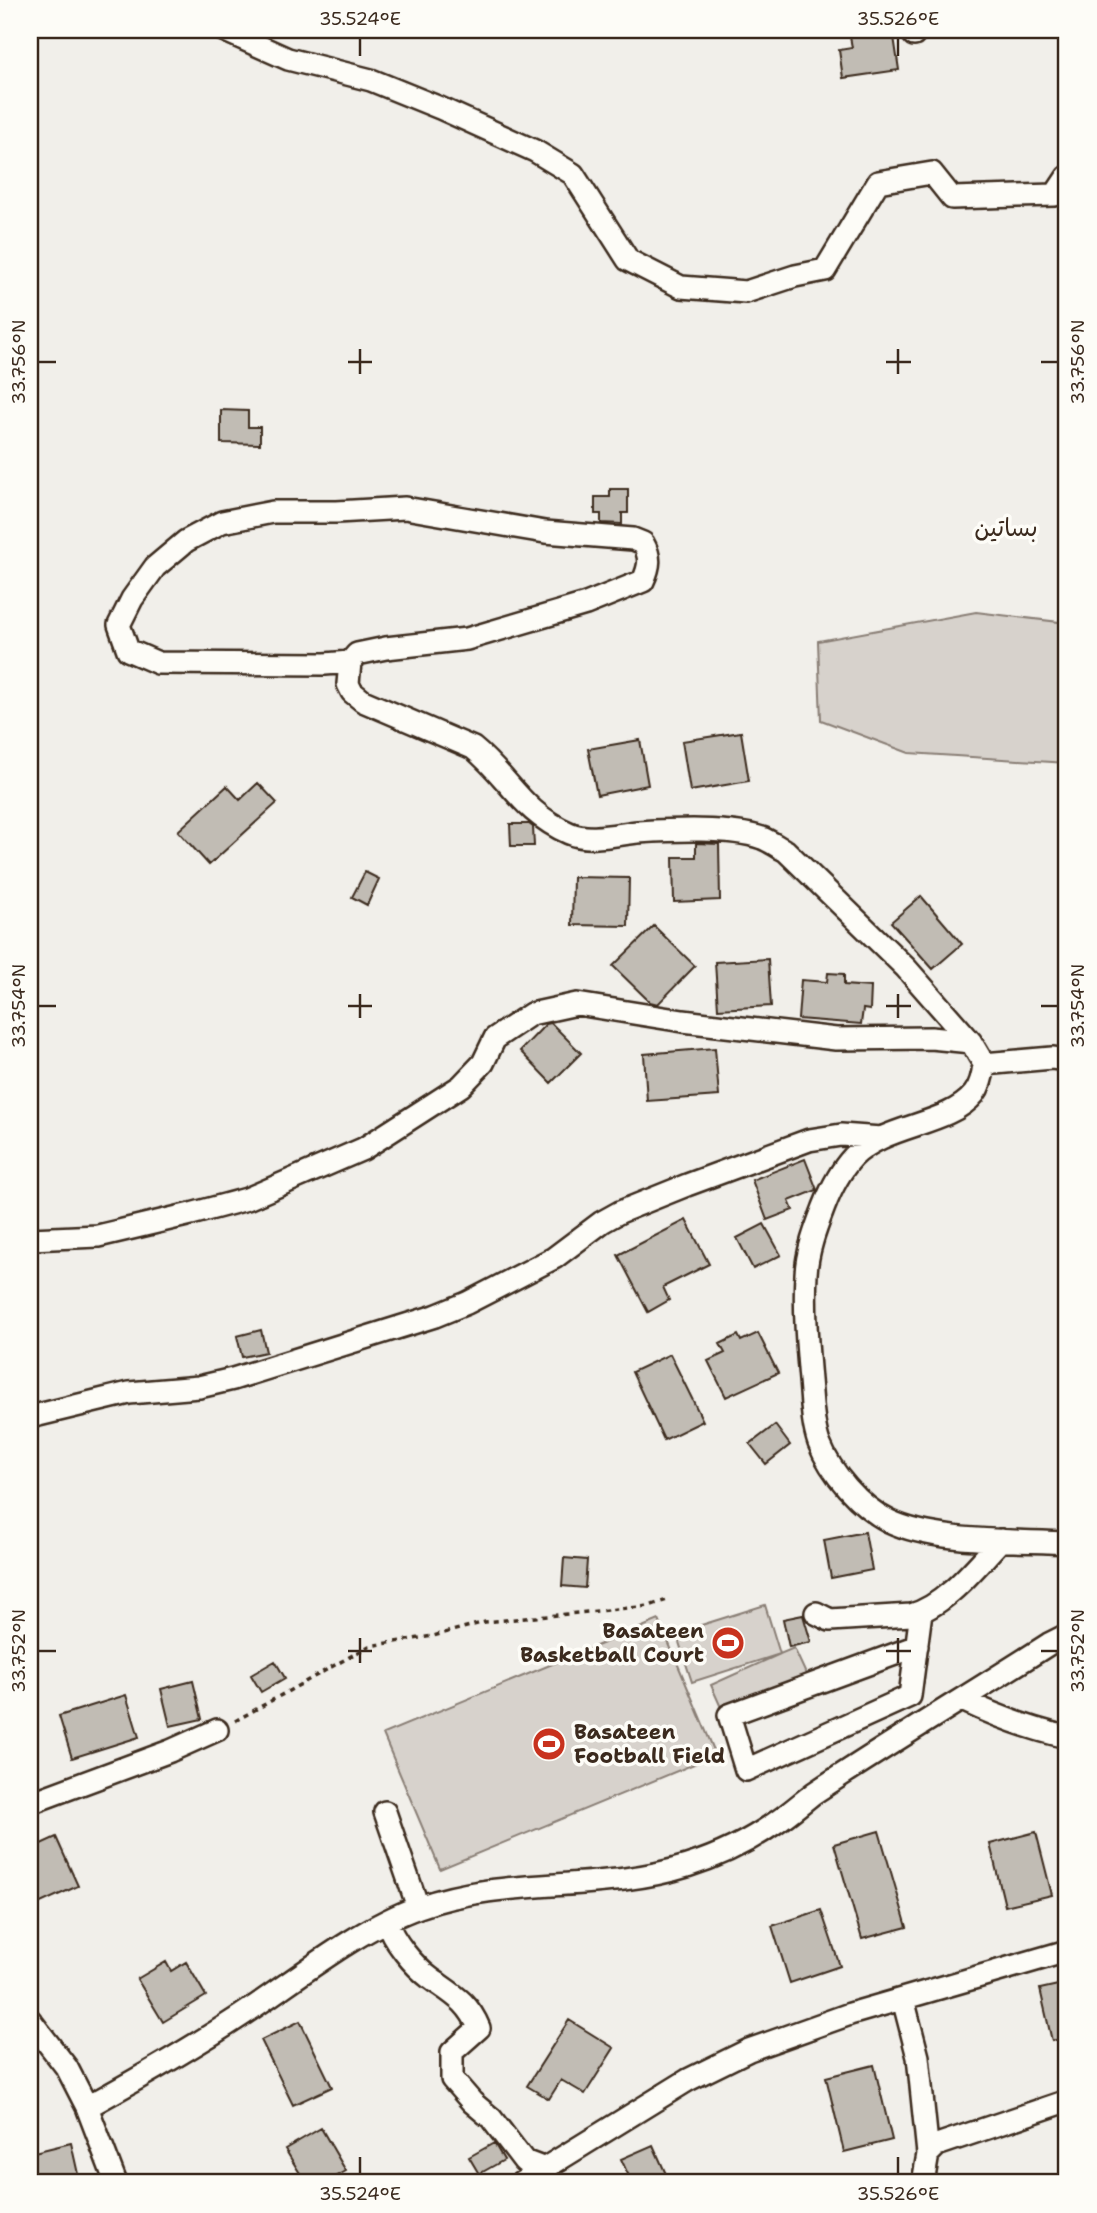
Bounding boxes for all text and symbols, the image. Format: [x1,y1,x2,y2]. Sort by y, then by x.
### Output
text: 35.524°E [319,7,401,31]
text: 35.526°E [857,7,939,31]
text: 33.756°N [7,320,31,404]
text: 33.756°N [1066,320,1090,404]
district label: بساتين [974,512,1038,544]
text: 33.754°N [7,964,31,1048]
text: 33.754°N [1066,964,1090,1048]
text: 33.752°N [7,1609,31,1693]
text: 33.752°N [1066,1609,1090,1693]
place label: Basateen Basketball Court [520,1617,704,1669]
sports icon: Basateen Basketball Court [709,1624,747,1662]
place label: Basateen Football Field [574,1718,725,1770]
sports icon: Basateen Football Field [530,1725,568,1763]
text: 35.524°E [319,2182,401,2206]
text: 35.526°E [857,2182,939,2206]

